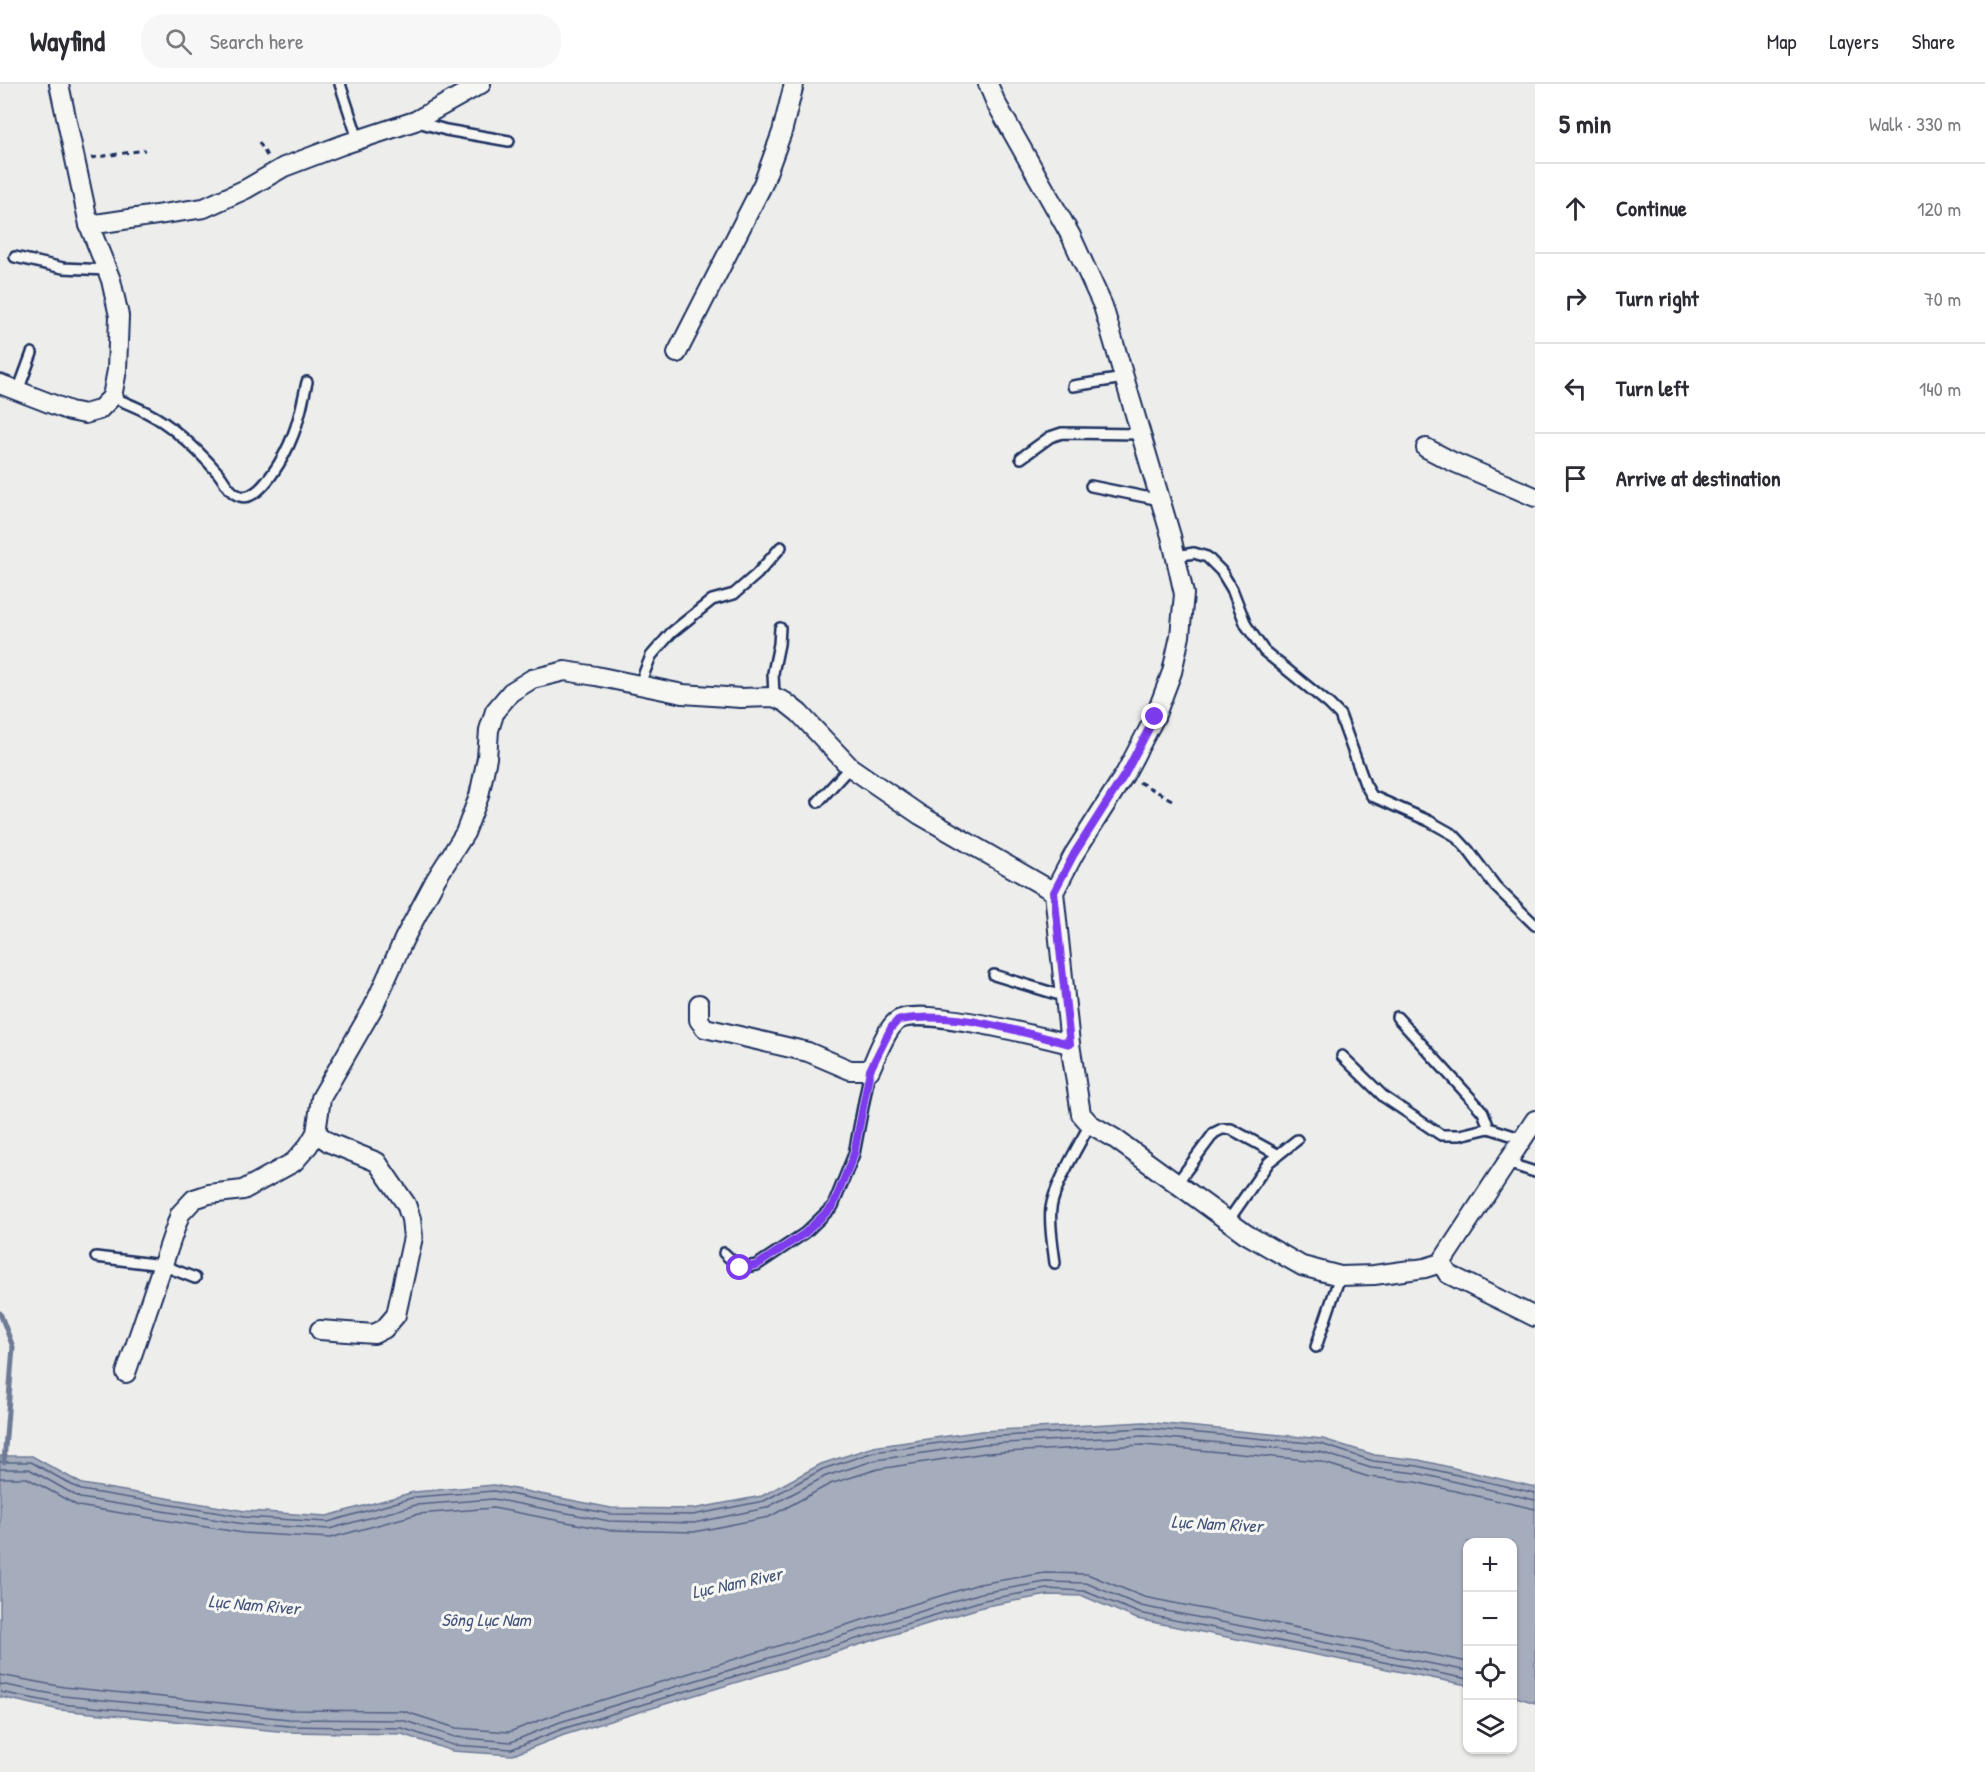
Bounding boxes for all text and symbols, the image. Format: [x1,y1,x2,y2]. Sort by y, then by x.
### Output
search box [141,14,561,68]
text: Wayfind [30,22,105,60]
icon: search [162,25,195,58]
text: Search here [210,26,304,56]
text: Map [1767,27,1796,56]
text: Layers [1829,27,1879,56]
text: Share [1912,27,1955,56]
text: 5 min [1559,106,1611,141]
text: Walk · 330 m [1869,110,1961,137]
icon: ahead [1559,192,1592,225]
text: Continue [1616,193,1687,223]
text: 120 m [1917,195,1961,222]
icon: right [1559,282,1592,315]
text: Turn right [1616,283,1699,313]
text: 70 m [1924,285,1961,312]
icon: left [1559,372,1592,405]
text: Turn left [1616,373,1689,403]
text: 140 m [1919,375,1961,402]
icon: arrive [1559,462,1592,495]
text: Arrive at destination [1616,463,1781,493]
route end [1141,703,1167,729]
route start [726,1254,752,1280]
water label: Lục Nam River [1171,1509,1265,1538]
map controls [1463,1538,1517,1754]
button: + [1463,1538,1517,1592]
water label: Lục Nam River [690,1560,786,1604]
water label: Lục Nam River [207,1588,303,1621]
button: − [1463,1592,1517,1646]
water label: Sông Lục Nam [441,1607,532,1632]
button: locate [1463,1646,1517,1700]
button: layers [1463,1700,1517,1754]

